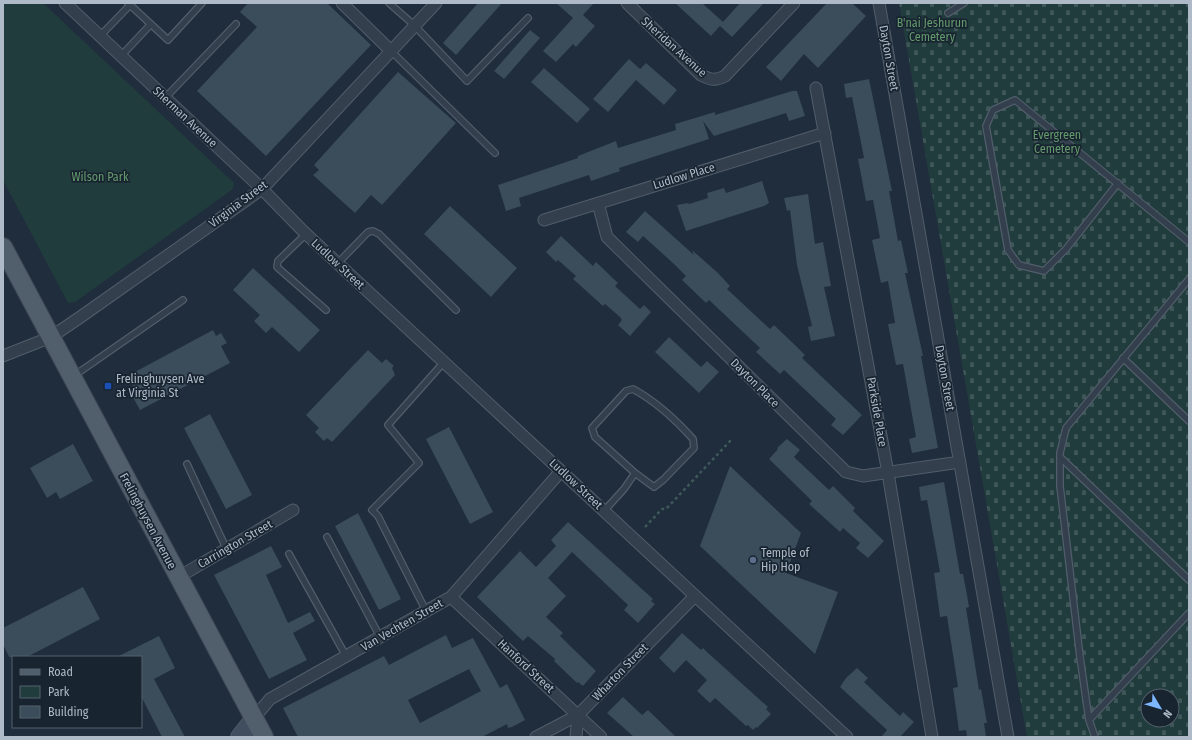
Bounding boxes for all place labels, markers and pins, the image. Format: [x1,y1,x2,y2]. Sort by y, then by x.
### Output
place label: Frelinghuysen Ave at Virginia St [116,372,204,400]
marker: Frelinghuysen Ave at Virginia St [103,381,113,391]
place label: Temple of Hip Hop [761,546,811,574]
marker: Temple of Hip Hop [748,555,758,565]

